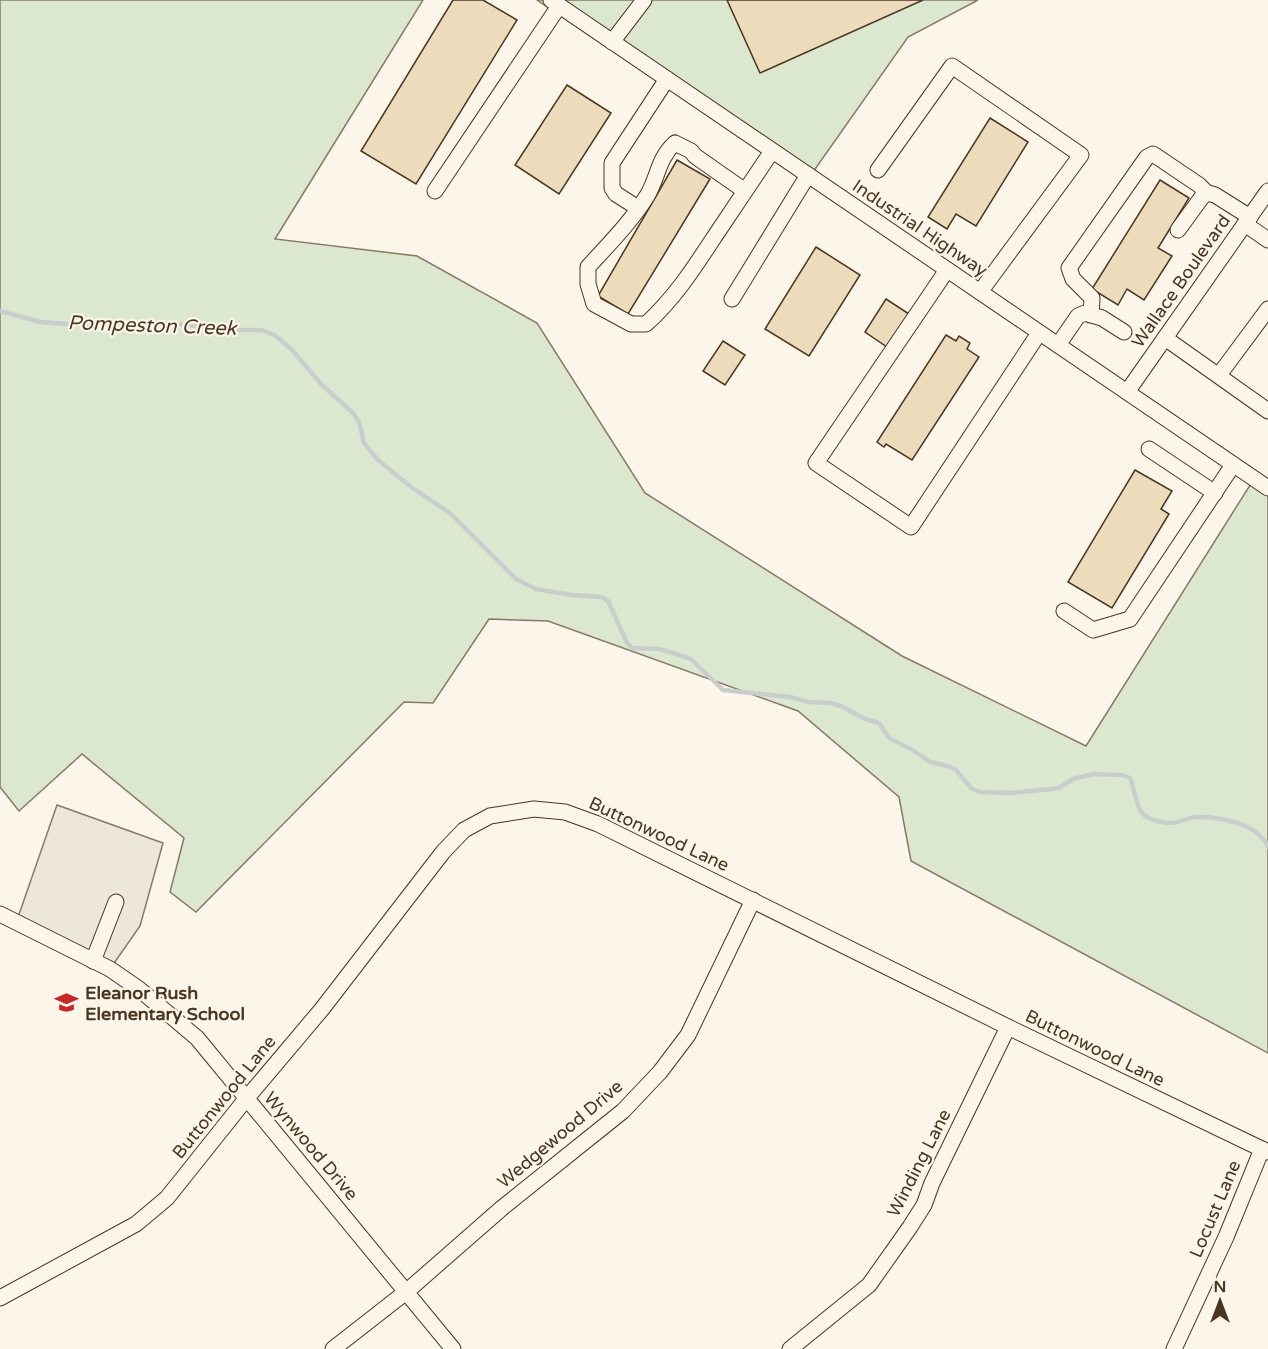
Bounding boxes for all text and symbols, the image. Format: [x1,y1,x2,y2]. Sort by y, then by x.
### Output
street label: Industrial Highway [848,175,992,282]
street label: Wallace Boulevard [1127,210,1235,352]
water label: Pompeston Creek [67,311,239,341]
street label: Buttonwood Lane [585,792,733,876]
place label: Eleanor Rush Elementary School [85,982,245,1025]
school or university icon: Eleanor Rush Elementary School [54,990,80,1016]
street label: Buttonwood Lane [1022,1005,1168,1091]
street label: Buttonwood Lane [168,1031,280,1163]
street label: Wedgewood Drive [493,1075,627,1193]
street label: Wynwood Drive [259,1087,363,1205]
street label: Winding Lane [882,1105,956,1221]
street label: Locust Lane [1185,1157,1245,1261]
north arrow [1190,1271,1250,1331]
text: N [1214,1277,1226,1297]

